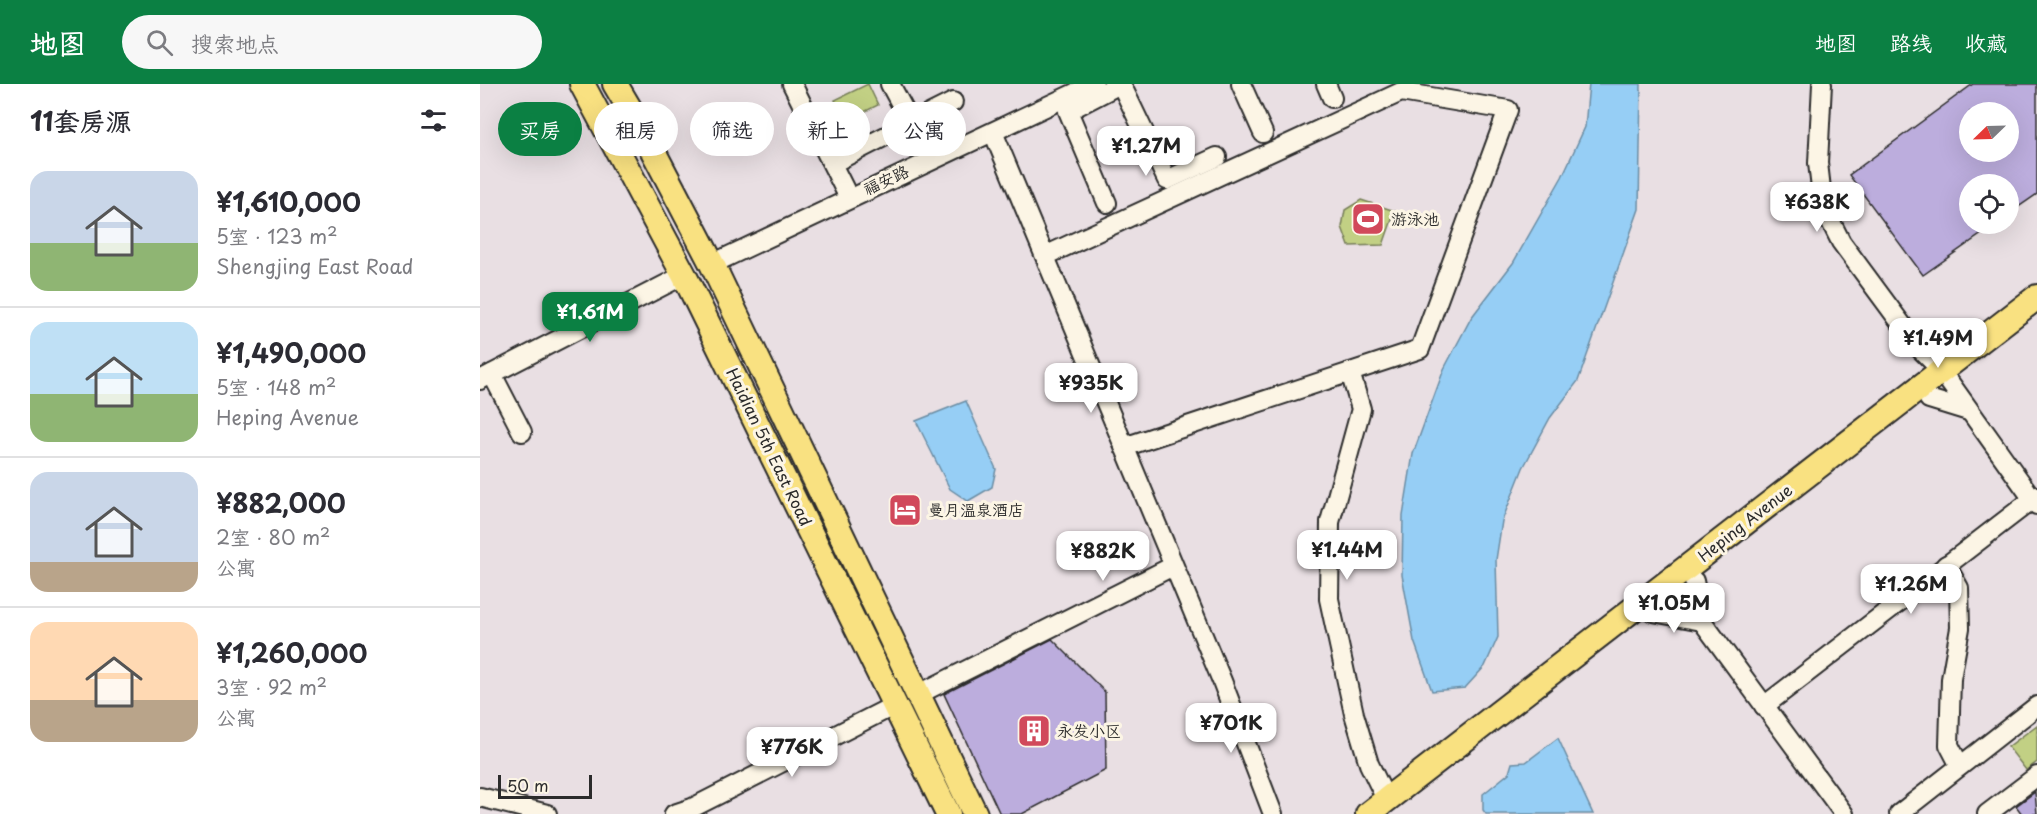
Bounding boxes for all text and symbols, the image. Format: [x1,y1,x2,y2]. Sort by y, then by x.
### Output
search box [122,15,542,69]
text: 地图 [30,21,86,64]
icon: search [143,26,176,59]
text: 搜索地点 [191,26,279,59]
text: 地图 [1815,26,1857,58]
text: 路线 [1890,26,1932,58]
text: 收藏 [1965,26,2007,58]
text: 11套房源 [30,101,132,140]
chip: 买房 [498,102,582,156]
chip: 租房 [594,102,678,156]
chip: 筛选 [690,102,774,156]
chip: 新上 [786,102,870,156]
chip: 公寓 [882,102,966,156]
north arrow [1959,102,2019,162]
map controls [1959,102,2019,234]
icon: filters [417,104,450,137]
pin: ¥1.27M [1097,126,1195,177]
text: ¥1.27M [1111,130,1181,160]
street label: 福安路 [859,158,912,200]
button: locate [1959,174,2019,234]
text: ¥1,610,000 [216,182,361,221]
pin: ¥638K [1775,182,1859,233]
text: ¥638K [1784,186,1850,216]
icon: home [78,195,150,267]
sports icon: 游泳池 [1350,201,1386,237]
place label: 游泳池 [1391,206,1439,230]
text: 5室 · 123 m² [216,221,338,251]
text: Shengjing East Road [216,251,413,281]
pin: ¥1.61M [541,292,639,343]
text: ¥1.61M [556,296,624,326]
pin: ¥1.49M [1889,318,1987,369]
text: ¥1.49M [1903,322,1973,352]
text: ¥1,490,000 [216,333,366,372]
icon: home [78,346,150,418]
street label: Haidian 5th East Road [721,363,819,530]
pin: ¥935K [1049,363,1133,414]
text: ¥935K [1059,367,1123,397]
text: 5室 · 148 m² [216,372,336,402]
text: Heping Avenue [216,402,359,432]
street label: Heping Avenue [1692,478,1797,567]
text: ¥882,000 [216,483,346,522]
hotel icon: 曼月温泉酒店 [887,492,923,528]
icon: home [78,496,150,568]
place label: 曼月温泉酒店 [928,497,1024,521]
text: 2室 · 80 m² [216,522,330,552]
pin: ¥1.44M [1298,530,1396,581]
pin: ¥882K [1061,531,1145,582]
text: ¥1.44M [1311,534,1383,564]
text: ¥882K [1070,535,1136,565]
text: 公寓 [216,552,256,582]
pin: ¥1.26M [1862,564,1960,615]
text: ¥1.26M [1875,568,1947,598]
pin: ¥1.05M [1625,583,1723,634]
text: ¥1.05M [1638,587,1710,617]
text: ¥1,260,000 [216,633,367,672]
icon: home [78,646,150,718]
text: 3室 · 92 m² [216,672,327,702]
text: 公寓 [216,702,256,732]
pin: ¥701K [1189,703,1273,754]
text: ¥701K [1199,707,1263,737]
building icon: 永发小区 [1016,713,1052,749]
place label: 永发小区 [1057,718,1121,742]
pin: ¥776K [750,727,834,778]
text: ¥776K [761,731,823,761]
scale bar [498,772,592,800]
text: 50 m [507,773,548,797]

